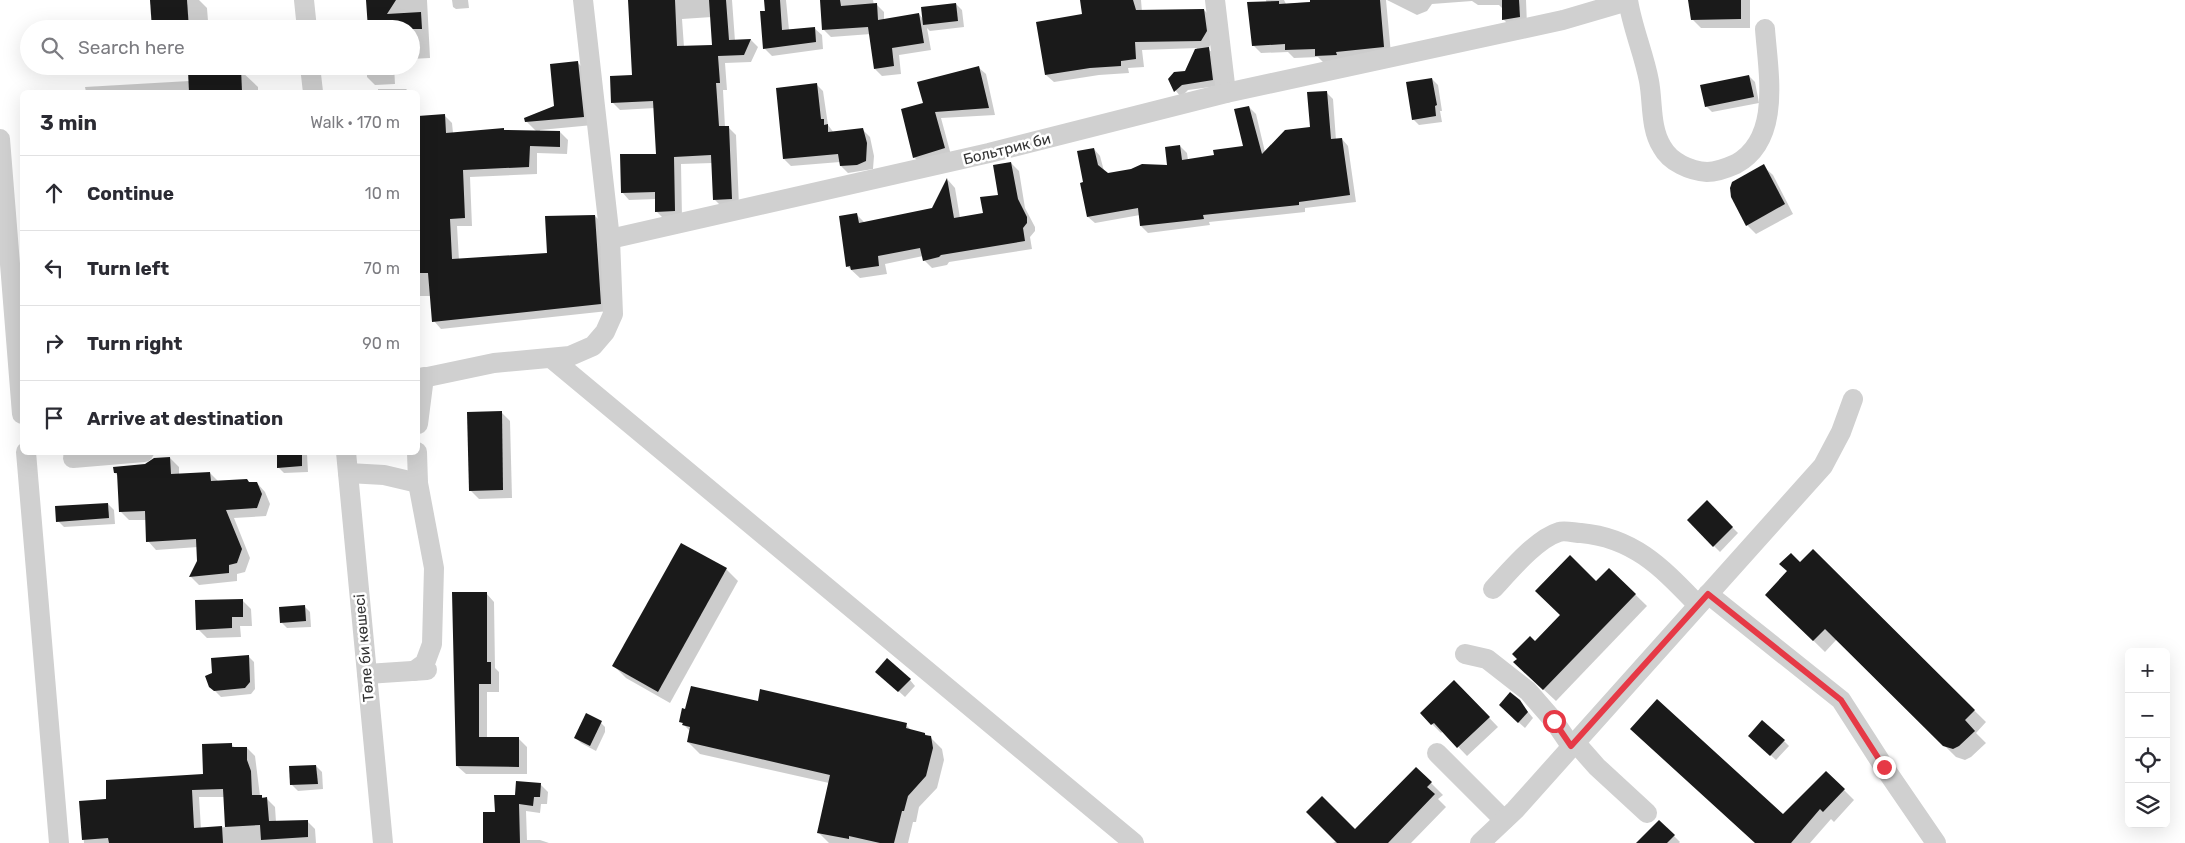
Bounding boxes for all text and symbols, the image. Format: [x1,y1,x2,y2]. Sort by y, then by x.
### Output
search box [20,20,420,75]
icon: search [38,34,66,62]
text: Search here [78,36,185,59]
text: 3 min [40,110,97,135]
text: Walk · 170 m [310,113,400,132]
street label: Больтрик би [961,129,1053,169]
icon: ahead [40,179,68,207]
text: Continue [87,182,174,205]
text: 10 m [365,184,400,203]
icon: left [40,254,68,282]
text: Turn left [87,257,169,280]
text: 70 m [363,259,400,278]
icon: right [40,329,68,357]
text: Turn right [87,332,182,355]
text: 90 m [362,334,400,353]
icon: arrive [40,404,68,432]
text: Arrive at destination [87,407,283,430]
street label: Төле би көшесі [350,593,378,703]
map controls [2125,648,2170,828]
button: + [2125,648,2170,693]
button: − [2125,693,2170,738]
route start [1543,710,1566,733]
button: locate [2125,738,2170,783]
route end [1873,756,1896,779]
button: layers [2125,783,2170,828]

